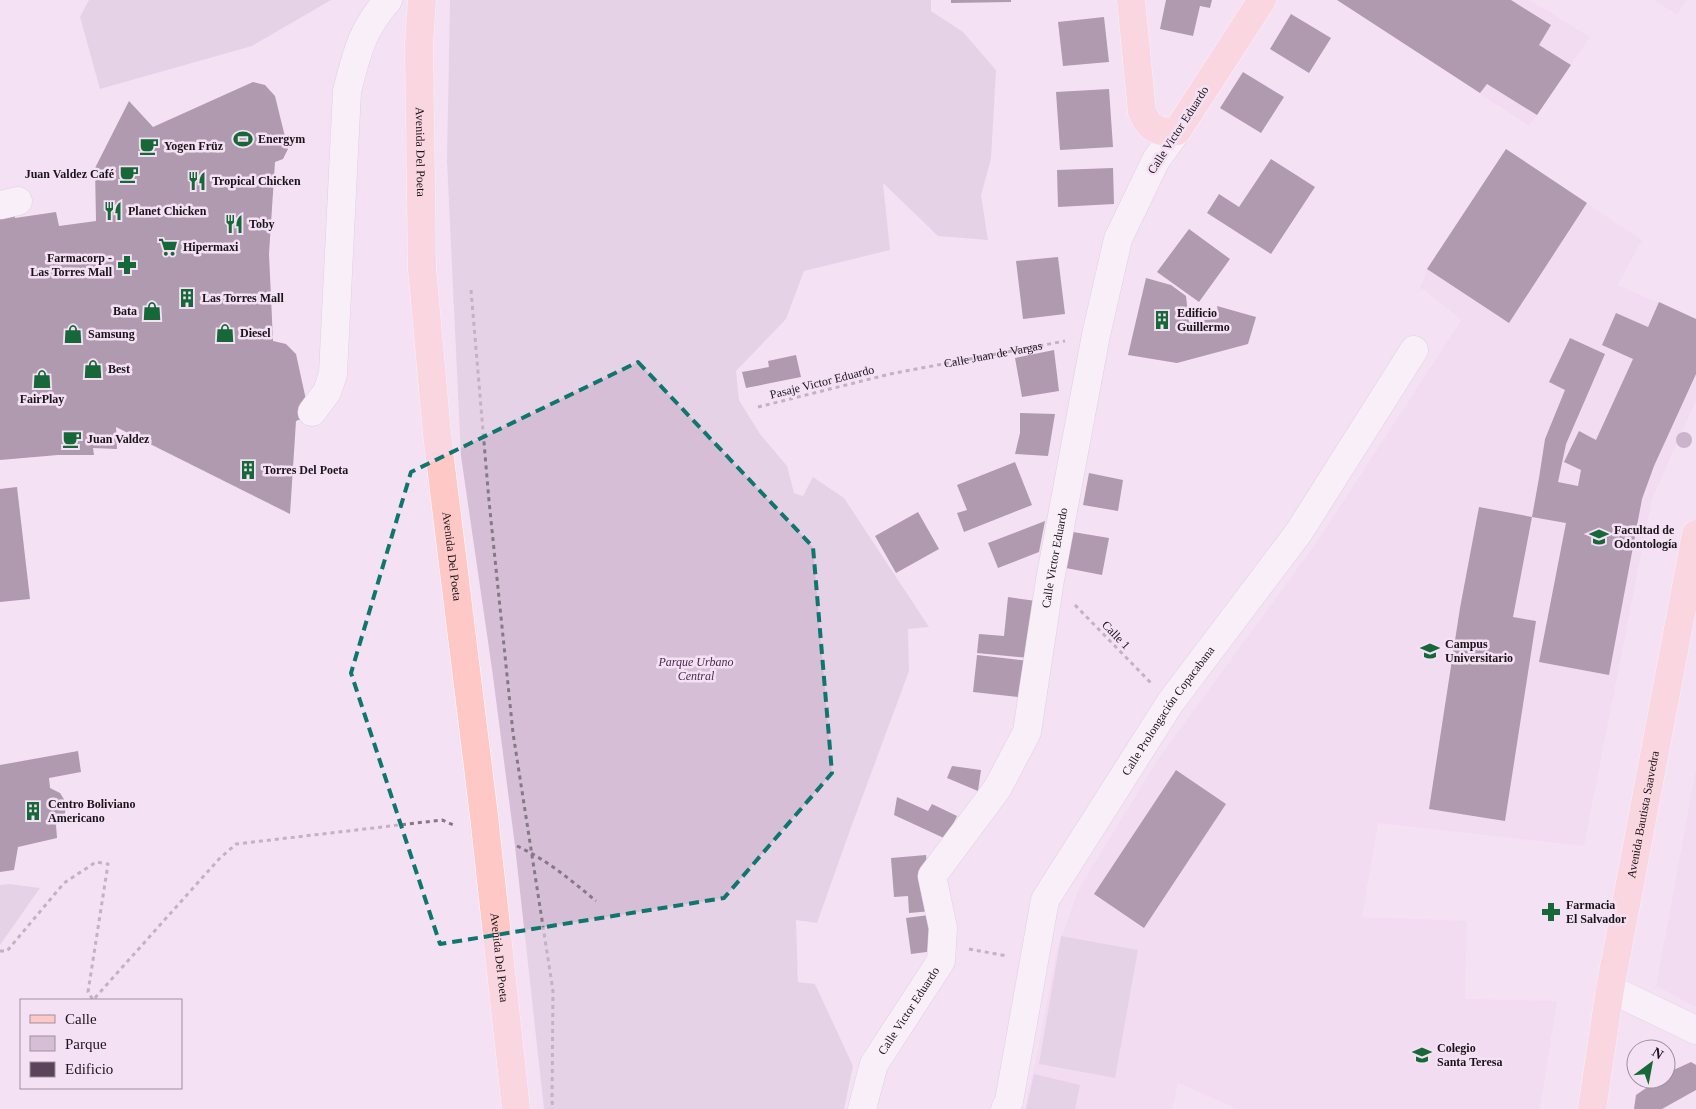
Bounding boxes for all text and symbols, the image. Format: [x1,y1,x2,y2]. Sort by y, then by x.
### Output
street label: Calle Victor Eduardo [1144,84,1212,176]
street label: Avenida Del Poeta [413,107,428,198]
sports icon: Energym [232,128,254,150]
place label: Energym [258,132,305,146]
cafe icon: Yogen Früz [138,135,160,157]
place label: Yogen Früz [164,139,224,153]
cafe icon: Juan Valdez Café [118,163,140,185]
place label: Juan Valdez Café [25,167,115,181]
restaurant icon: Tropical Chicken [186,170,208,192]
place label: Tropical Chicken [212,174,301,188]
restaurant icon: Planet Chicken [102,200,124,222]
place label: Planet Chicken [128,204,207,218]
restaurant icon: Toby [223,213,245,235]
place label: Toby [249,217,275,231]
supermarket icon: Hipermaxi [157,236,179,258]
place label: Hipermaxi [183,240,239,254]
place label: Farmacorp - Las Torres Mall [30,251,113,279]
pharmacy icon: Farmacorp - Las Torres Mall [116,254,138,276]
building icon: Las Torres Mall [176,287,198,309]
place label: Las Torres Mall [202,291,284,305]
shop icon: Bata [141,300,163,322]
place label: Bata [113,304,137,318]
place label: Edificio Guillermo [1177,306,1230,334]
building icon: Edificio Guillermo [1151,309,1173,331]
shop icon: Diesel [214,322,236,344]
shop icon: Samsung [62,323,84,345]
place label: Diesel [240,326,271,340]
place label: Samsung [88,327,135,341]
street label: Calle Juan de Vargas [943,338,1044,371]
shop icon: Best [82,358,104,380]
place label: Best [108,362,130,376]
street label: Pasaje Victor Eduardo [768,362,876,402]
shop icon: FairPlay [31,368,53,390]
place label: FairPlay [20,392,64,406]
cafe icon: Juan Valdez [61,428,83,450]
place label: Juan Valdez [87,432,150,446]
building icon: Torres Del Poeta [237,459,259,481]
place label: Torres Del Poeta [263,463,348,477]
street label: Calle Victor Eduardo [1039,506,1070,609]
street label: Avenida Del Poeta [440,511,465,602]
place label: Facultad de Odontología [1614,523,1677,551]
school or university icon: Facultad de Odontología [1588,526,1610,548]
street label: Calle 1 [1099,618,1133,652]
place label: Campus Universitario [1445,637,1513,665]
school or university icon: Campus Universitario [1419,640,1441,662]
street label: Calle Prolongación Copacabana [1119,643,1218,778]
park label: Parque Urbano Central [657,655,734,683]
street label: Avenida Bautista Saavedra [1624,749,1662,879]
place label: Centro Boliviano Americano [48,797,135,825]
building icon: Centro Boliviano Americano [22,800,44,822]
place label: Farmacia El Salvador [1566,898,1627,926]
pharmacy icon: Farmacia El Salvador [1540,901,1562,923]
street label: Avenida Del Poeta [488,912,511,1004]
street label: Calle Victor Eduardo [875,964,942,1057]
legend [20,999,182,1089]
text: Calle [65,1011,97,1027]
text: Parque [65,1036,107,1052]
north arrow [1626,1039,1676,1089]
place label: Colegio Santa Teresa [1437,1041,1502,1069]
school or university icon: Colegio Santa Teresa [1411,1044,1433,1066]
text: N [1649,1044,1666,1062]
text: Edificio [65,1061,113,1077]

